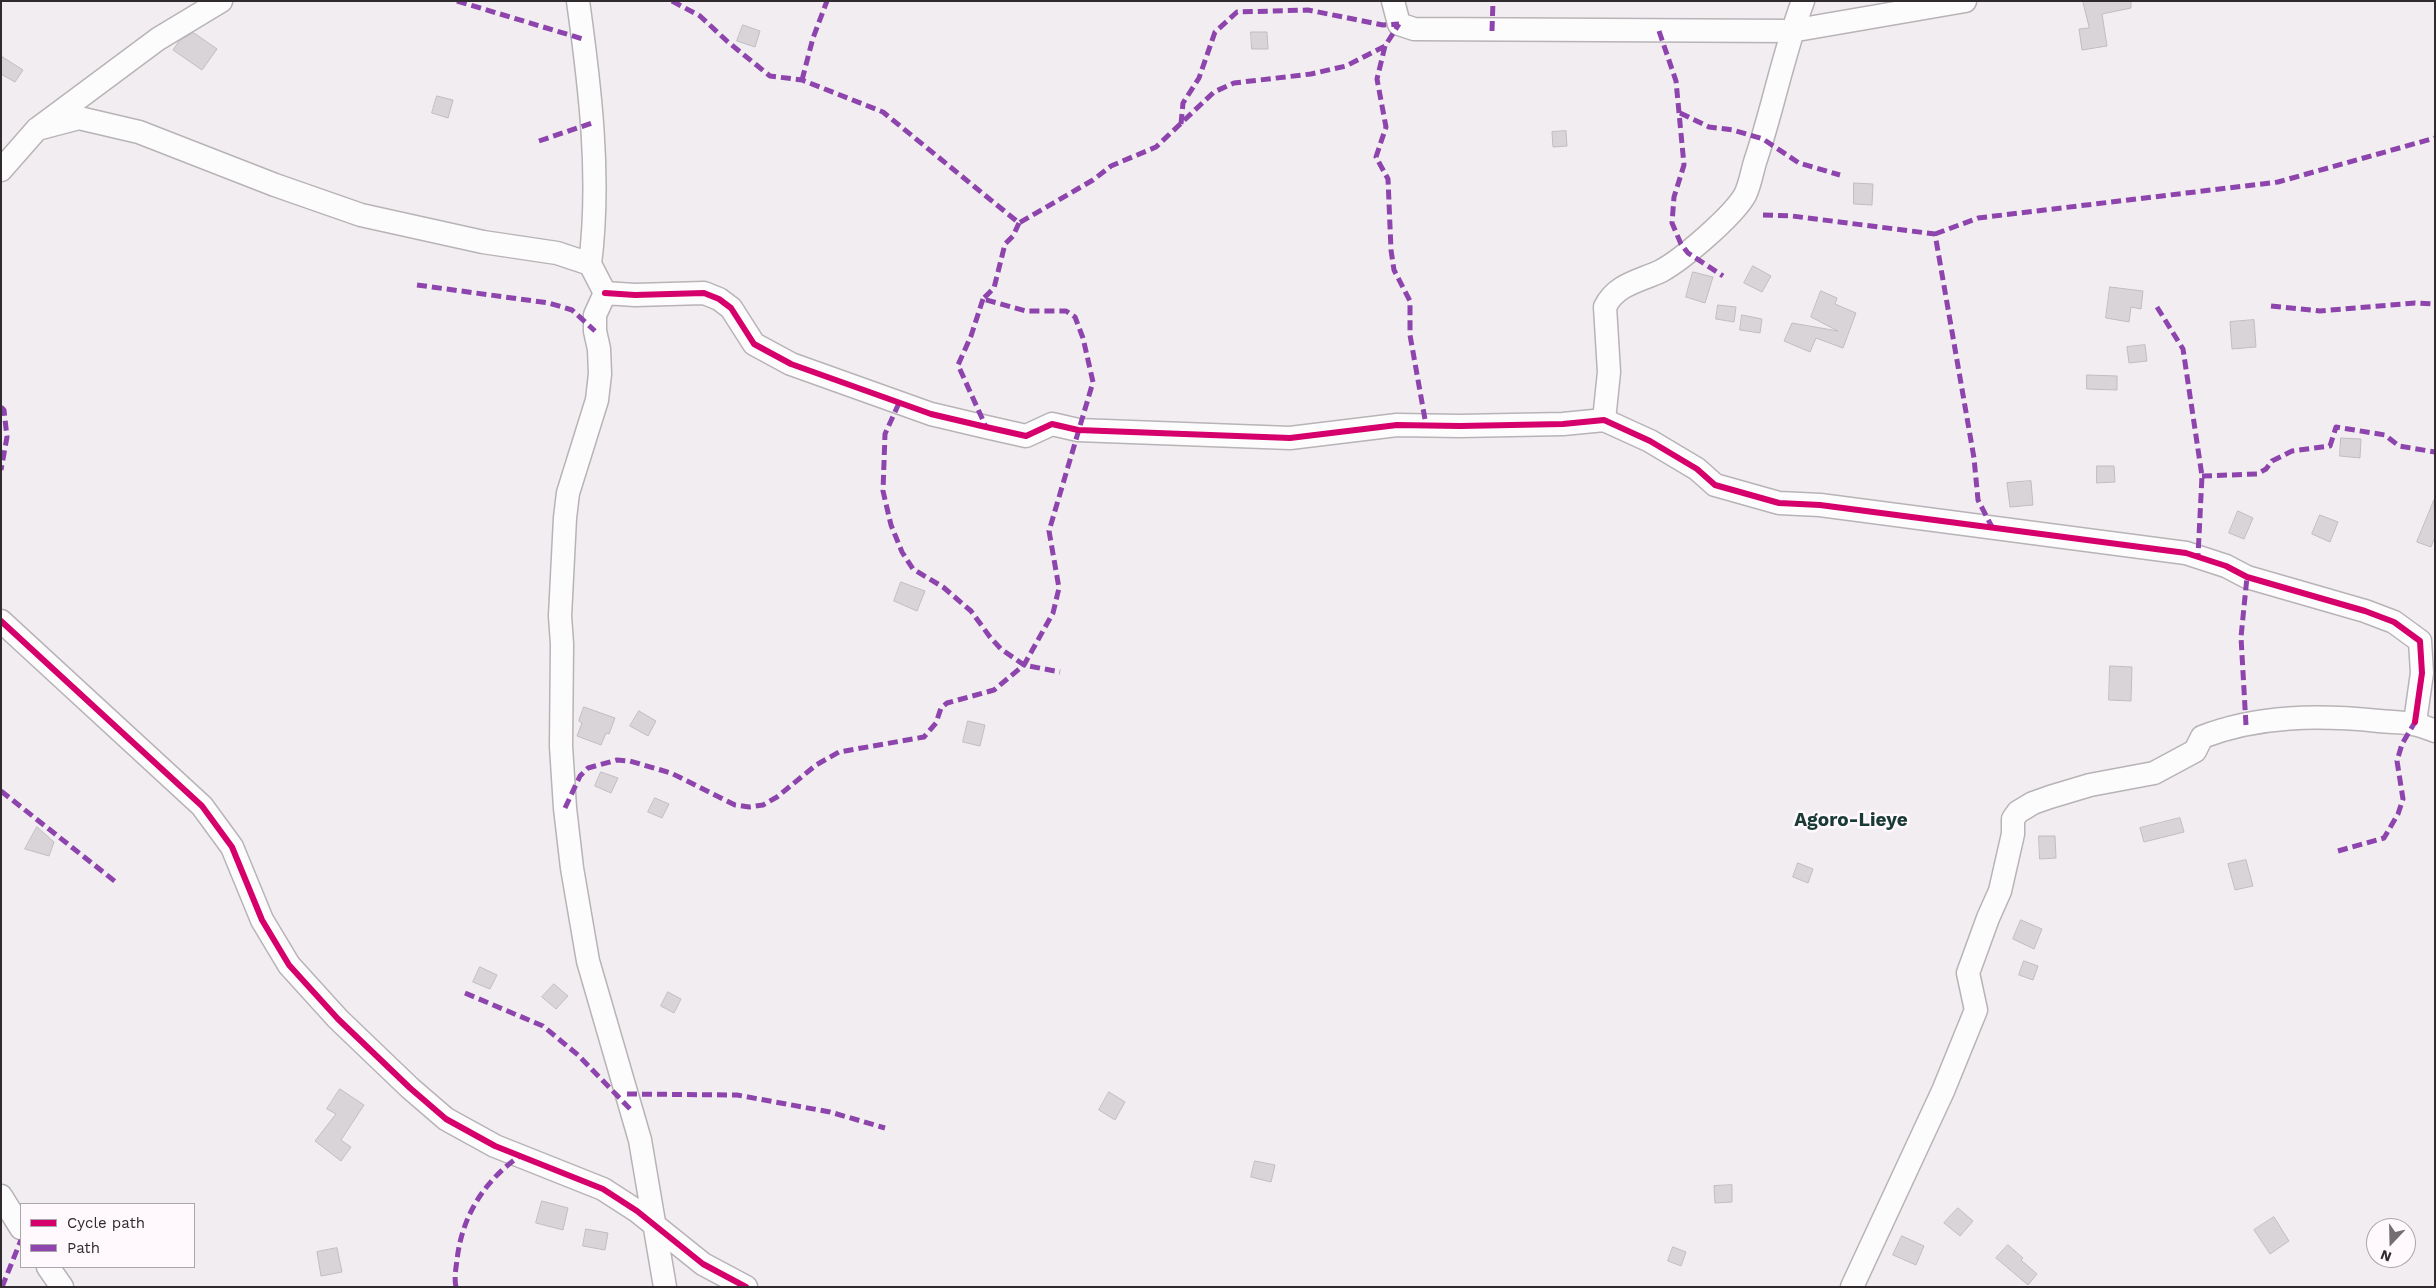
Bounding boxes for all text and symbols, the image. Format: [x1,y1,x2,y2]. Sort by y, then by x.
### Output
district label: Agoro-Lieye [1794,809,1908,831]
legend [20,1203,195,1268]
text: Cycle path [67,1214,145,1232]
north arrow [2366,1218,2416,1268]
text: Path [67,1239,100,1257]
text: N [2378,1247,2394,1265]

